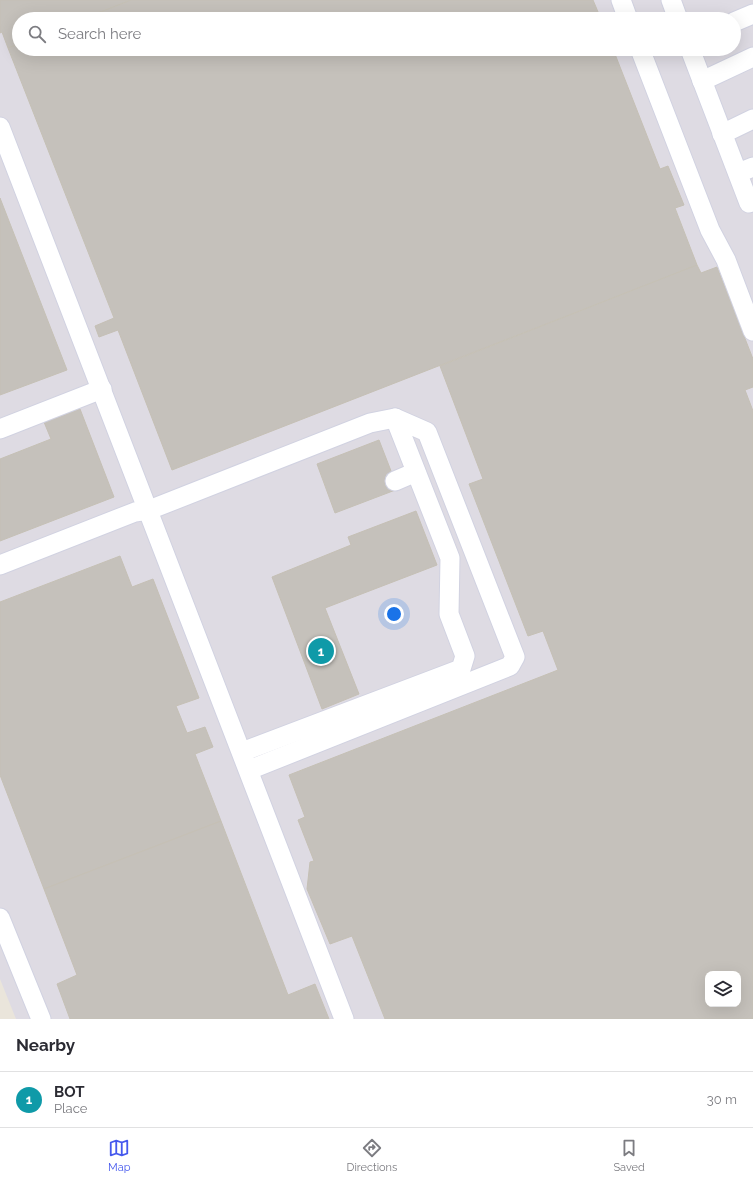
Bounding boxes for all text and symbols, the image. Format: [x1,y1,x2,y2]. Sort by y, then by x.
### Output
search box [12,12,741,56]
icon: search [26,23,48,45]
text: Search here [58,25,141,43]
your location [384,604,404,624]
pin: 1 [308,636,334,666]
map controls [705,971,741,1007]
button: layers [705,971,741,1007]
text: Nearby [16,1035,75,1055]
text: BOT [54,1083,85,1101]
text: 1 [26,1092,32,1107]
text: 30 m [707,1092,737,1107]
text: Place [54,1101,87,1116]
tab: Map [108,1137,130,1174]
tab: Directions [347,1137,397,1174]
tab: Saved [613,1137,645,1174]

